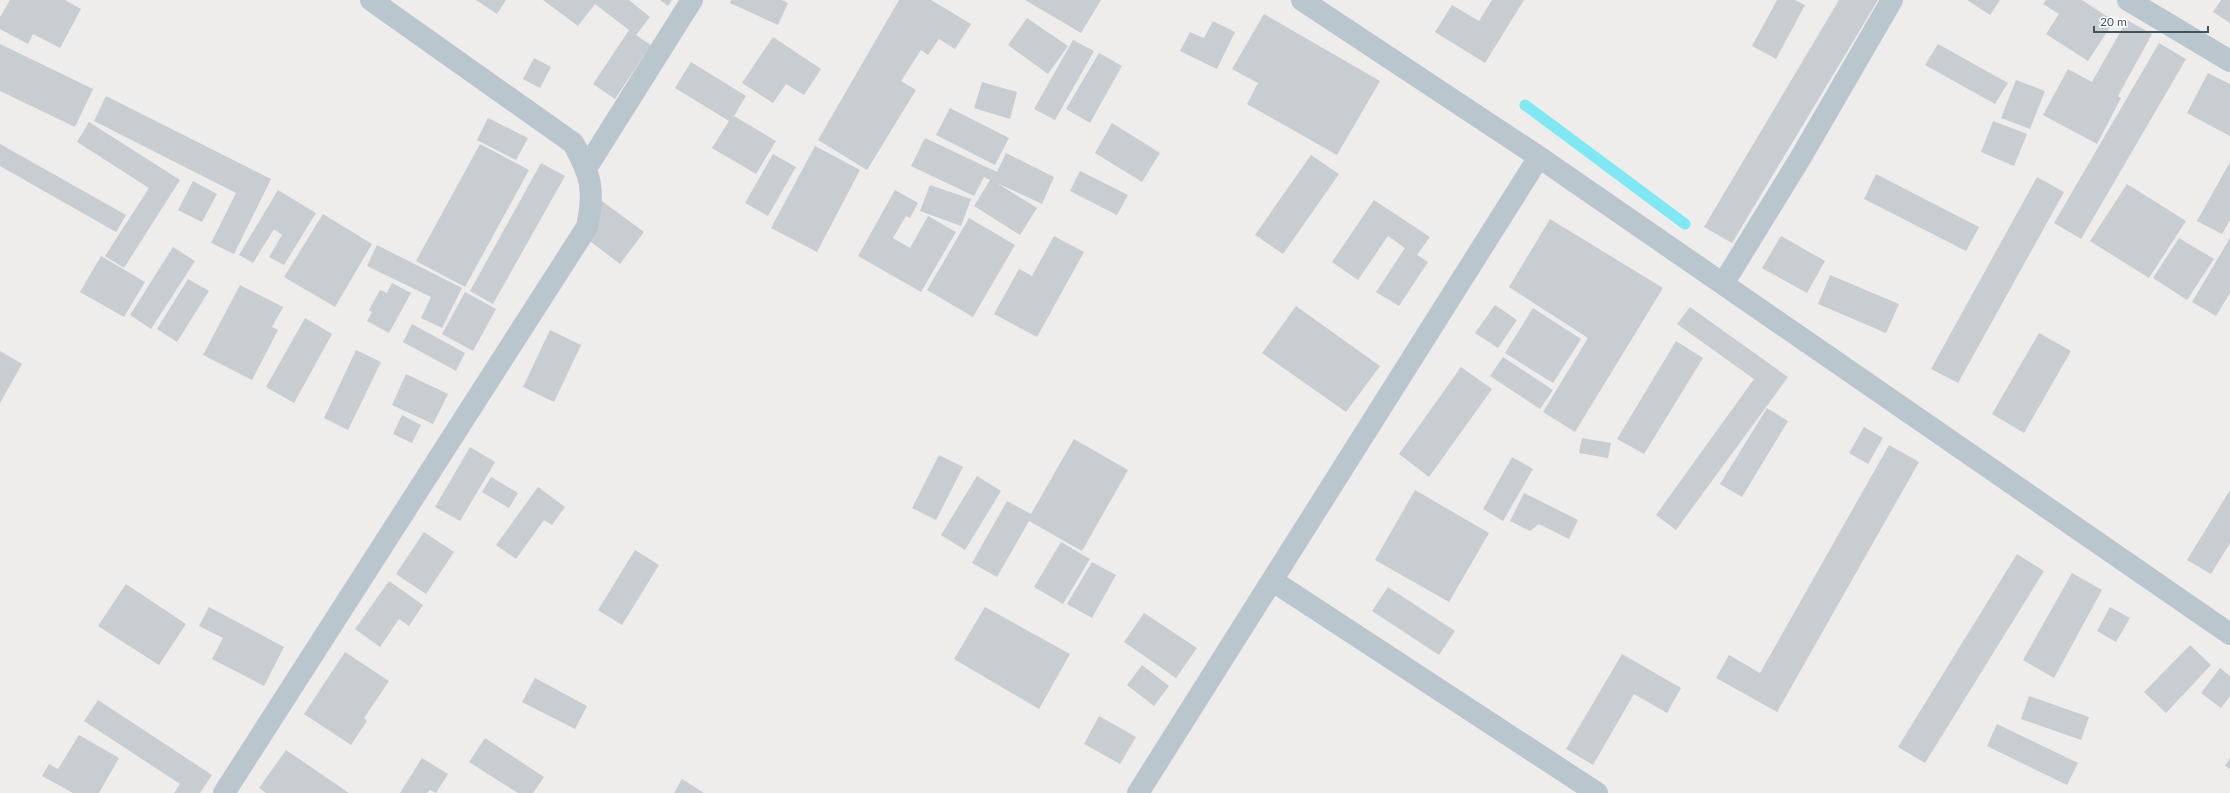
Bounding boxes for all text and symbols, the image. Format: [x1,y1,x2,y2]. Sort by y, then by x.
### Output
scale bar [2094,8,2208,34]
text: 20 m [2100,14,2127,29]

